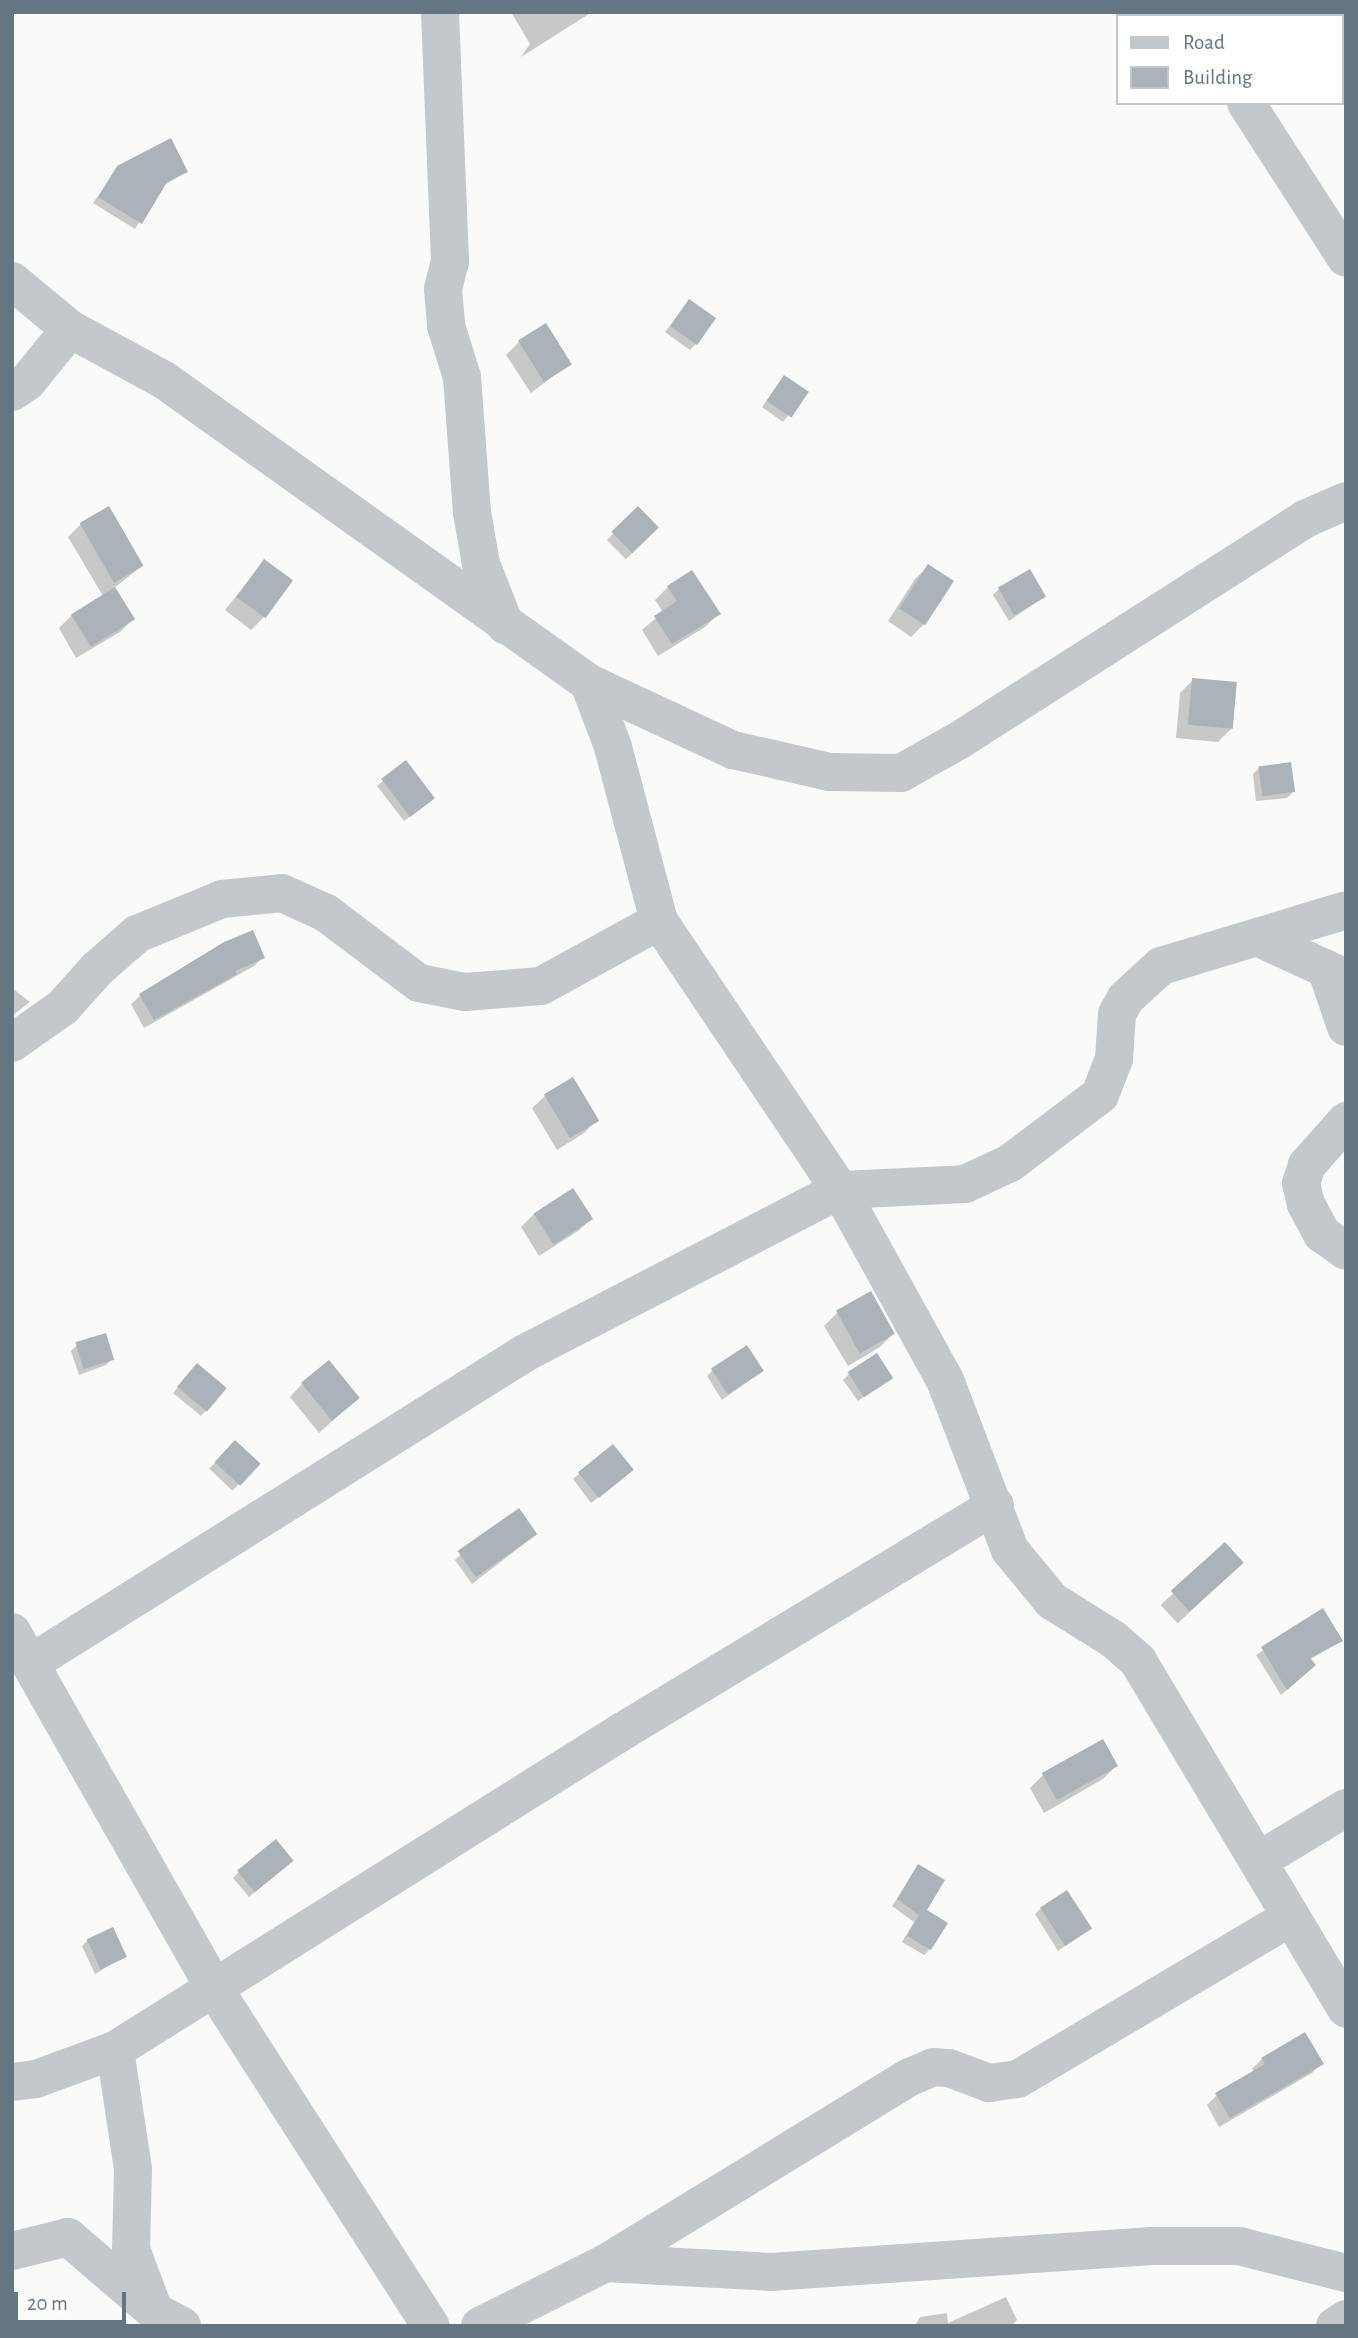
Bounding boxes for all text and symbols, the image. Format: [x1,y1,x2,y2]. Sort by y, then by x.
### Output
legend [1116,14,1344,105]
text: Road [1183,32,1225,53]
text: Building [1183,67,1252,88]
scale bar [18,2278,130,2322]
text: 20 m [27,2293,68,2314]

